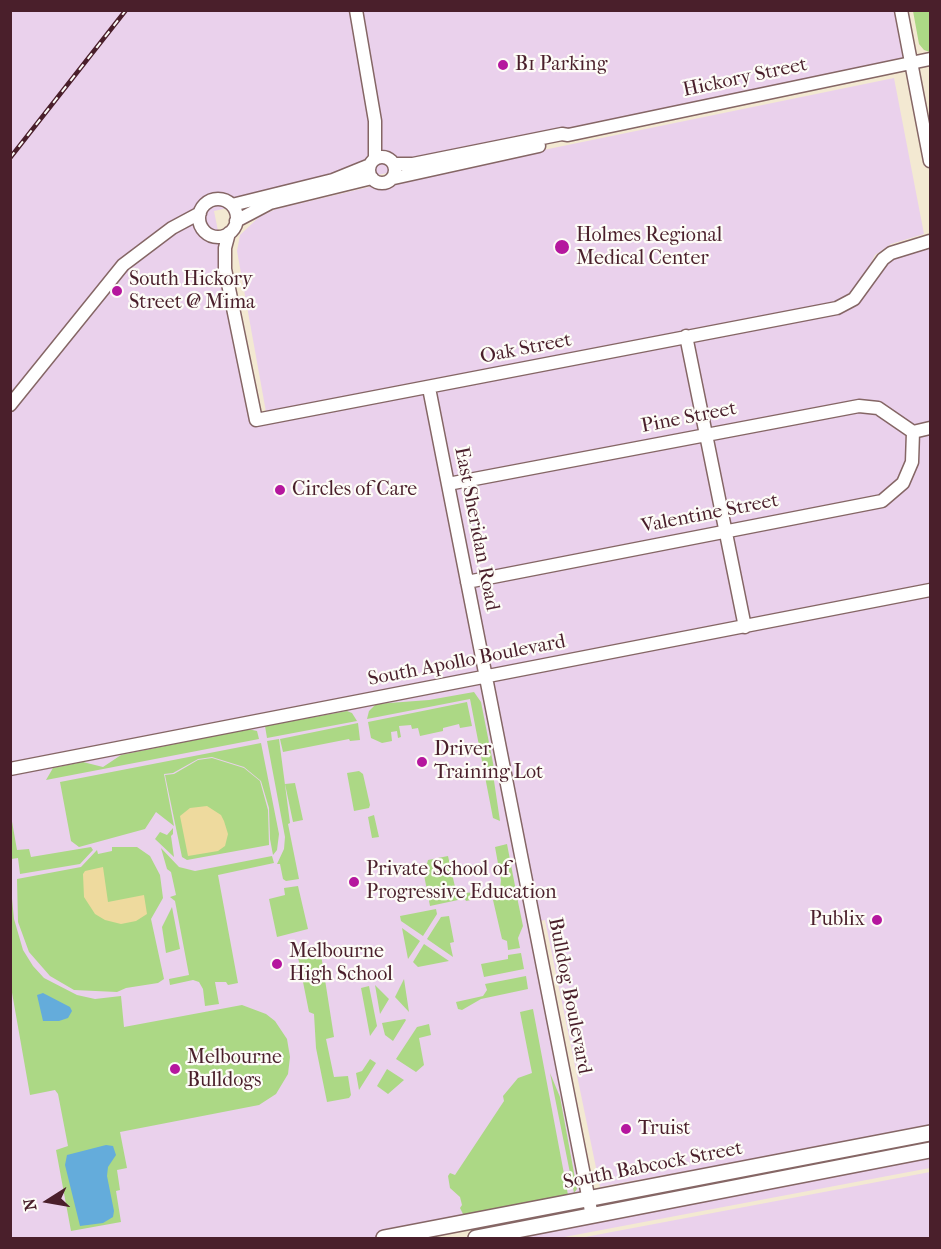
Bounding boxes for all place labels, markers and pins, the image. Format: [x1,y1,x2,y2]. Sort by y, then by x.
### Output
place label: B1 Parking [515,53,607,77]
marker: B1 Parking [496,58,510,72]
place label: Holmes Regional Medical Center [576,224,722,271]
marker: Holmes Regional Medical Center [553,238,571,256]
place label: South Hickory Street @ Mima [129,268,255,315]
marker: South Hickory Street @ Mima [110,284,124,298]
place label: Circles of Care [292,478,417,502]
marker: Circles of Care [273,483,287,497]
place label: Driver Training Lot [434,738,543,785]
marker: Driver Training Lot [415,755,429,769]
place label: Private School of Progressive Education [366,858,557,905]
marker: Private School of Progressive Education [347,875,361,889]
place label: Publix [810,908,865,932]
marker: Publix [870,913,884,927]
place label: Melbourne High School [289,940,393,987]
marker: Melbourne High School [270,957,284,971]
place label: Melbourne Bulldogs [187,1046,282,1093]
marker: Melbourne Bulldogs [168,1062,182,1076]
place label: Truist [638,1117,690,1141]
marker: Truist [619,1122,633,1136]

